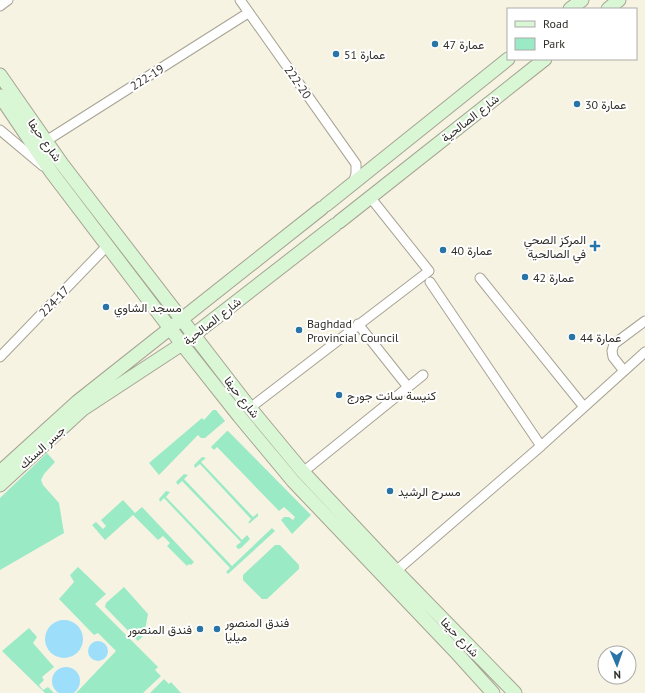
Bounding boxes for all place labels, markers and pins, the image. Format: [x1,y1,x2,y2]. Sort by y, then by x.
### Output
place label: عمارة 47 [443,37,484,53]
marker: عمارة 47 [430,39,440,49]
place label: عمارة 51 [344,47,385,63]
marker: عمارة 51 [331,49,341,59]
place label: عمارة 30 [585,97,626,113]
marker: عمارة 30 [572,99,582,109]
place label: المركز الصحي في الصالحية [524,232,586,264]
marker: المركز الصحي في الصالحية [589,240,601,252]
place label: عمارة 40 [451,243,492,259]
marker: عمارة 40 [438,245,448,255]
place label: عمارة 42 [533,270,574,286]
marker: عمارة 42 [520,272,530,282]
place label: مسجد الشاوي [114,300,182,318]
marker: مسجد الشاوي [101,302,111,312]
place label: Baghdad Provincial Council [307,316,399,345]
marker: Baghdad Provincial Council [294,325,304,335]
place label: عمارة 44 [580,330,621,346]
marker: عمارة 44 [567,332,577,342]
place label: كنيسة سانت جورج [347,388,436,405]
marker: كنيسة سانت جورج [334,390,344,400]
place label: مسرح الرشيد [398,484,461,501]
marker: مسرح الرشيد [385,486,395,496]
place label: فندق المنصور ميليا [224,615,289,644]
place label: فندق المنصور [127,622,192,638]
marker: فندق المنصور [195,624,205,634]
marker: فندق المنصور ميليا [212,624,222,634]

